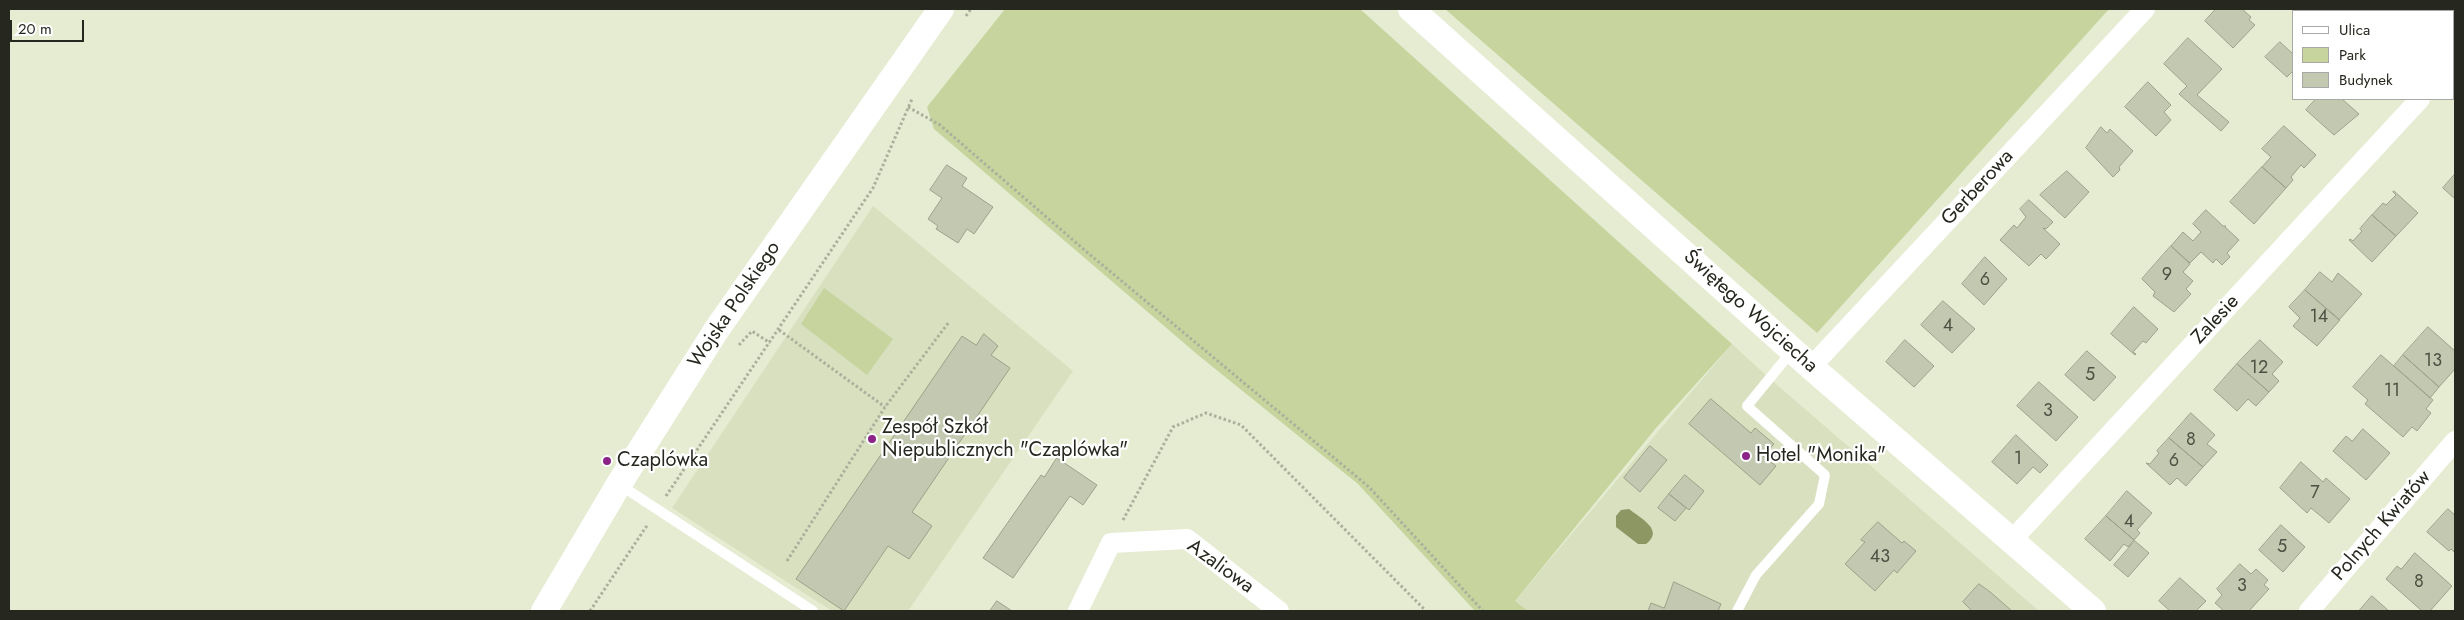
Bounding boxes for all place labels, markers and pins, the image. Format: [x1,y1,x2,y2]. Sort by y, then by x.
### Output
place label: Zespół Szkół Niepublicznych "Czaplówka" [882,416,1128,463]
marker: Zespół Szkół Niepublicznych "Czaplówka" [866,433,878,445]
place label: Hotel "Monika" [1756,444,1886,468]
place label: Czaplówka [617,449,708,473]
marker: Hotel "Monika" [1740,450,1752,462]
marker: Czaplówka [601,455,613,467]

